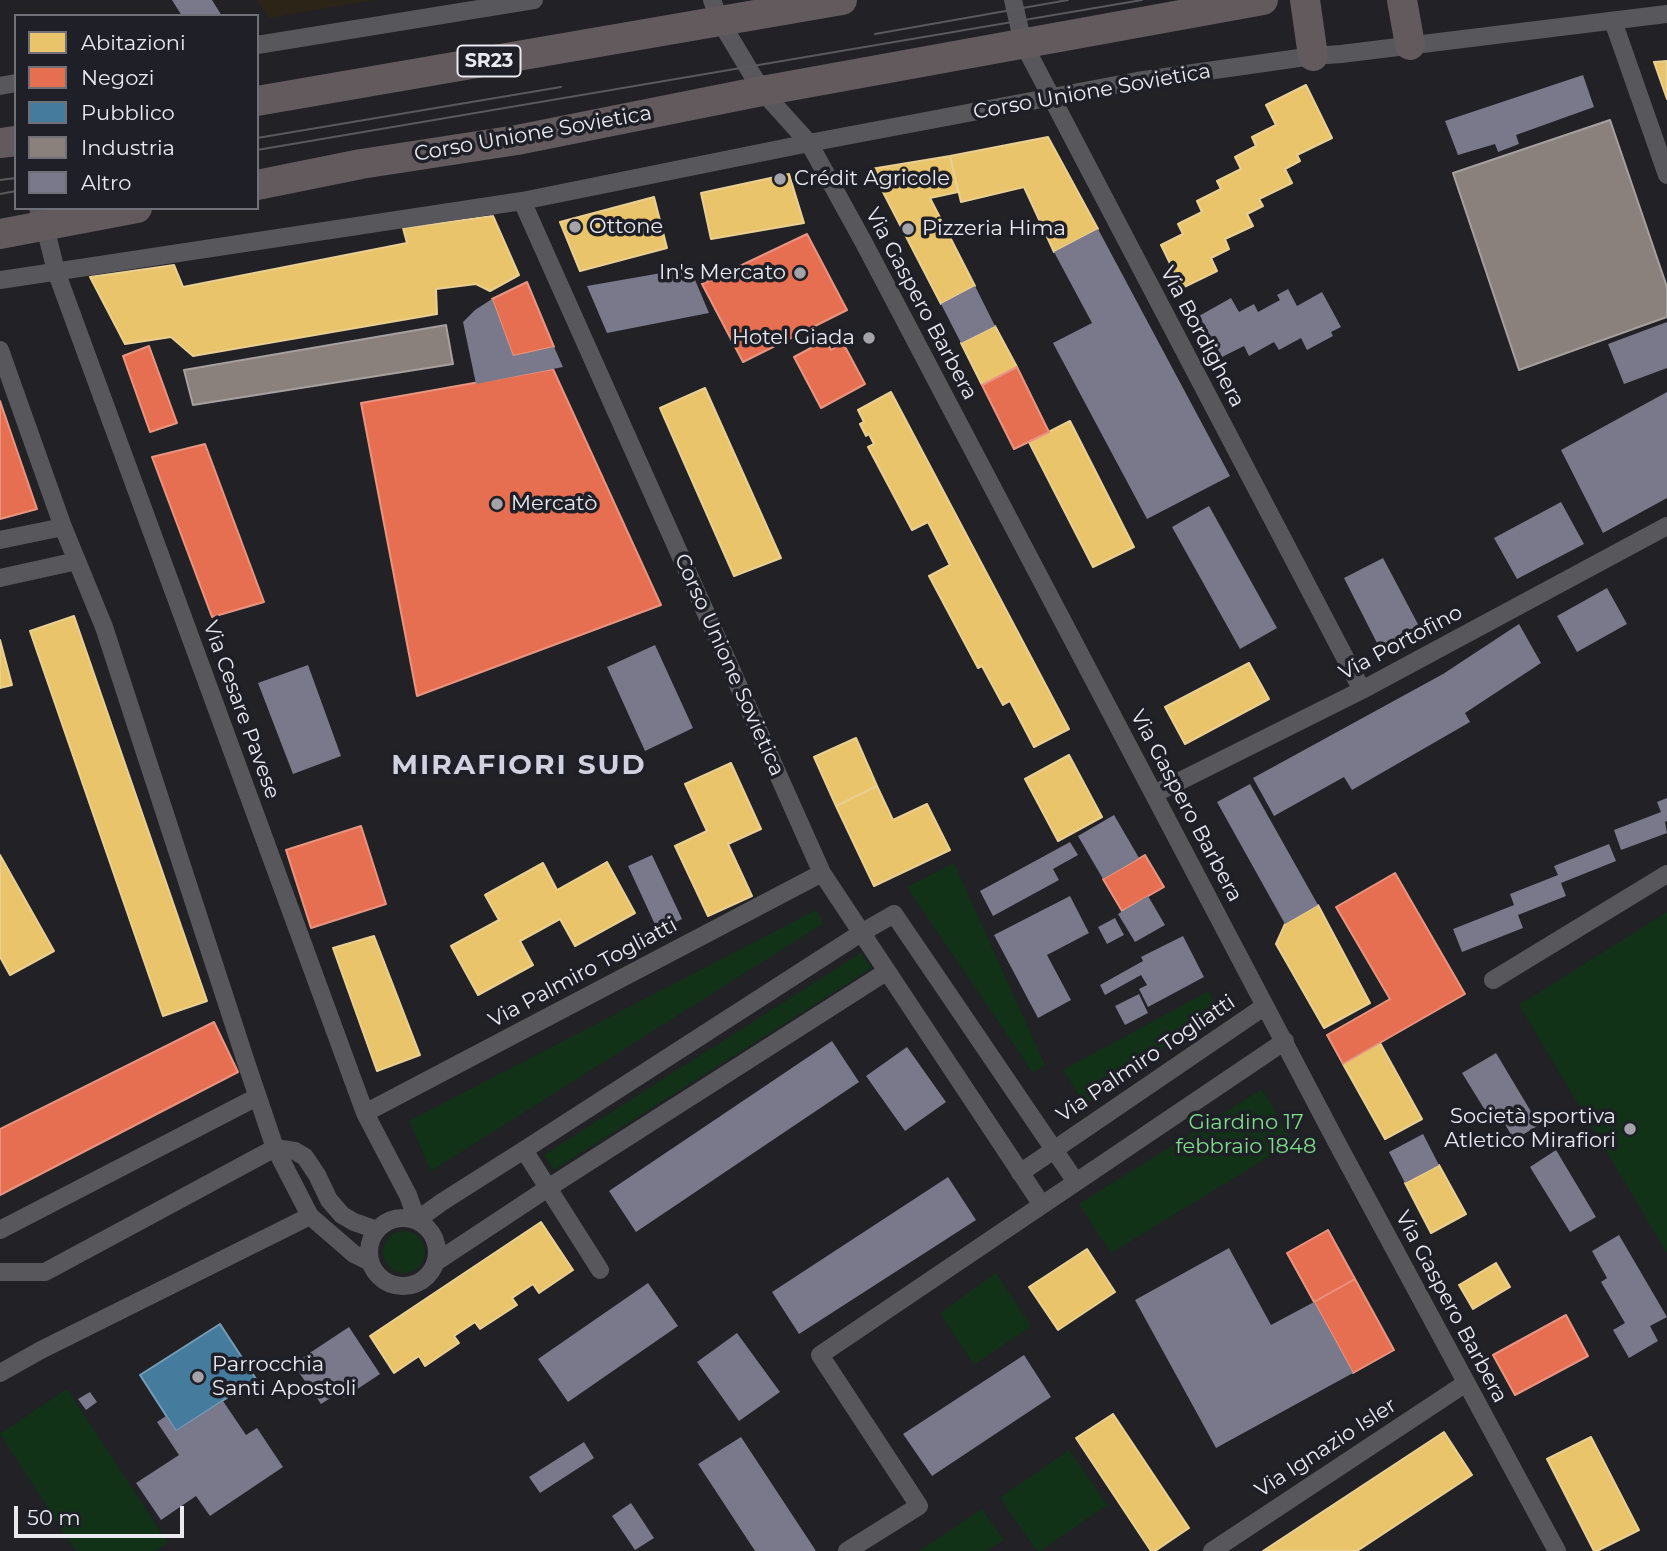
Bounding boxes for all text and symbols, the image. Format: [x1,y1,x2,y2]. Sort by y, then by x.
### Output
legend [14,14,259,210]
text: Abitazioni [81,30,186,55]
road number: SR23 [458,45,520,76]
street label: Corso Unione Sovietica [971,59,1213,125]
text: Negozi [81,65,155,90]
text: Pubblico [81,100,175,125]
street label: Corso Unione Sovietica [412,101,654,167]
text: Industria [81,135,175,160]
place label: Crédit Agricole [794,166,950,192]
text: Altro [81,170,131,195]
marker: Crédit Agricole [772,171,788,187]
street label: Via Gaspero Barbera [860,204,982,404]
place label: Ottone [589,214,663,240]
place label: Pizzeria Hima [922,216,1066,242]
marker: Ottone [567,219,583,235]
marker: Pizzeria Hima [900,221,916,237]
place label: In's Mercato [659,260,786,286]
street label: Via Bordighera [1154,262,1250,412]
marker: In's Mercato [792,265,808,281]
place label: Hotel Giada [732,325,855,351]
marker: Hotel Giada [861,330,877,346]
place label: Mercatò [511,491,597,517]
marker: Mercatò [489,496,505,512]
street label: Corso Unione Sovietica [669,550,789,780]
street label: Via Portofino [1335,600,1467,686]
street label: Via Cesare Pavese [197,618,285,802]
street label: Via Gaspero Barbera [1125,706,1247,906]
district label: MIRAFIORI SUD [393,749,645,783]
street label: Via Palmiro Togliatti [484,913,682,1033]
street label: Via Palmiro Togliatti [1052,990,1240,1128]
place label: Società sportiva Atletico Mirafiori [1444,1104,1616,1154]
park label: Giardino 17 febbraio 1848 [1176,1110,1316,1160]
marker: Società sportiva Atletico Mirafiori [1622,1121,1638,1137]
street label: Via Gaspero Barbera [1390,1207,1512,1407]
place label: Parrocchia Santi Apostoli [212,1352,356,1402]
marker: Parrocchia Santi Apostoli [190,1369,206,1385]
street label: Via Ignazio Isler [1251,1393,1401,1503]
scale bar [18,1492,187,1536]
text: 50 m [27,1505,81,1530]

